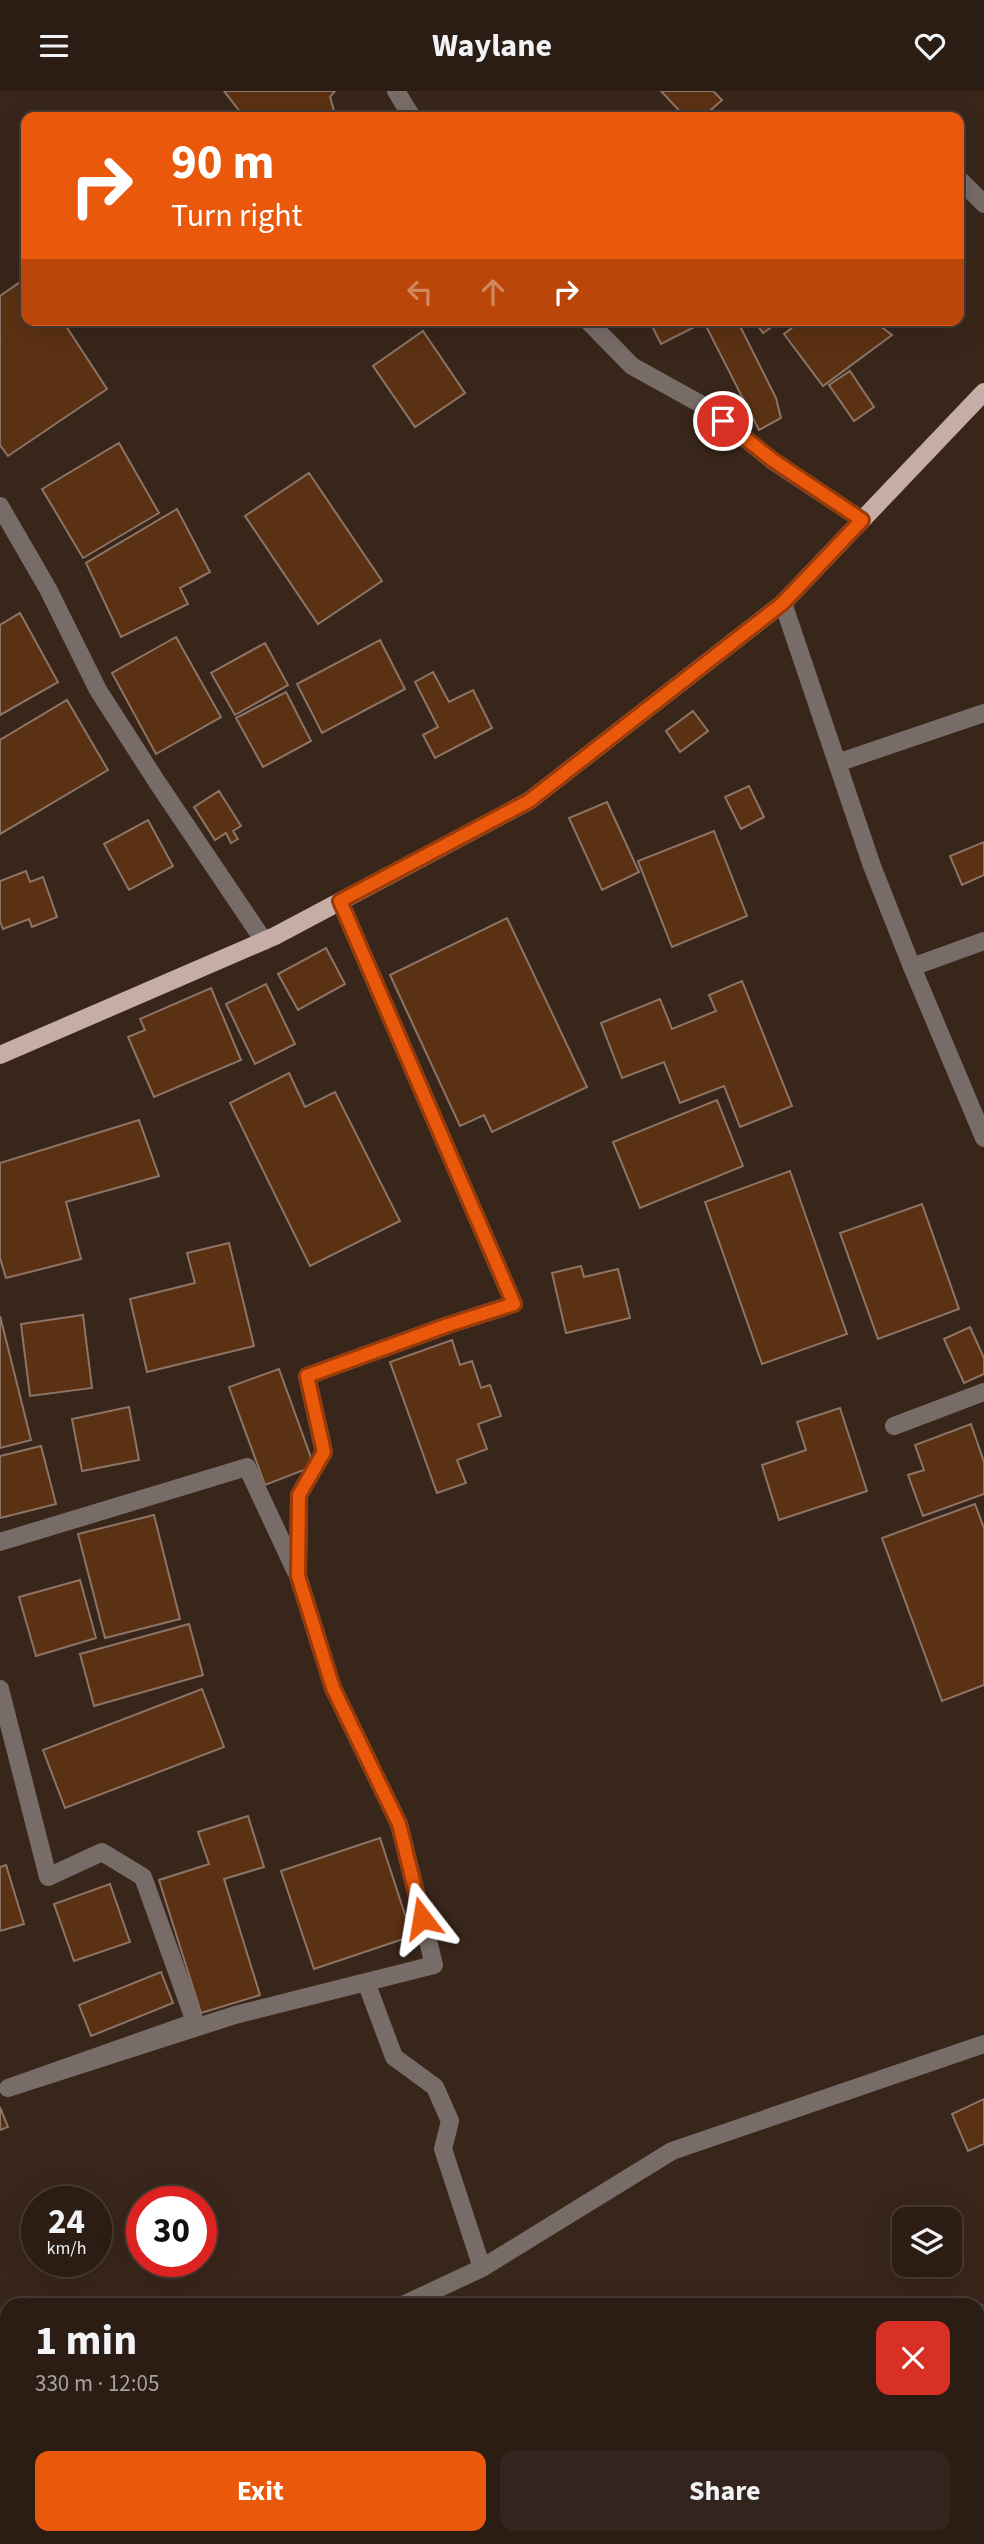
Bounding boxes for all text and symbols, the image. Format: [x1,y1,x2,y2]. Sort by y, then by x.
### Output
text: Waylane [432,23,552,69]
icon: menu [35,27,73,65]
icon: heart [911,27,949,65]
text: 90 m [171,128,275,198]
icon: right [56,140,147,231]
text: Turn right [171,193,302,239]
icon: left [401,273,439,311]
icon: ahead [474,273,512,311]
icon: right [547,273,585,311]
pin [693,391,753,451]
icon: arrive [704,402,742,440]
position arrow [385,1881,459,1955]
speed limit sign: 30 [126,2186,217,2277]
text: 24 [48,2197,85,2247]
map controls [892,2207,962,2277]
button: layers [892,2207,962,2277]
text: km/h [47,2236,86,2261]
text: 1 min [35,2311,137,2371]
button: close [876,2321,950,2395]
text: 330 m · 12:05 [35,2367,159,2400]
button: Exit [35,2451,486,2531]
button: Share [500,2451,950,2531]

